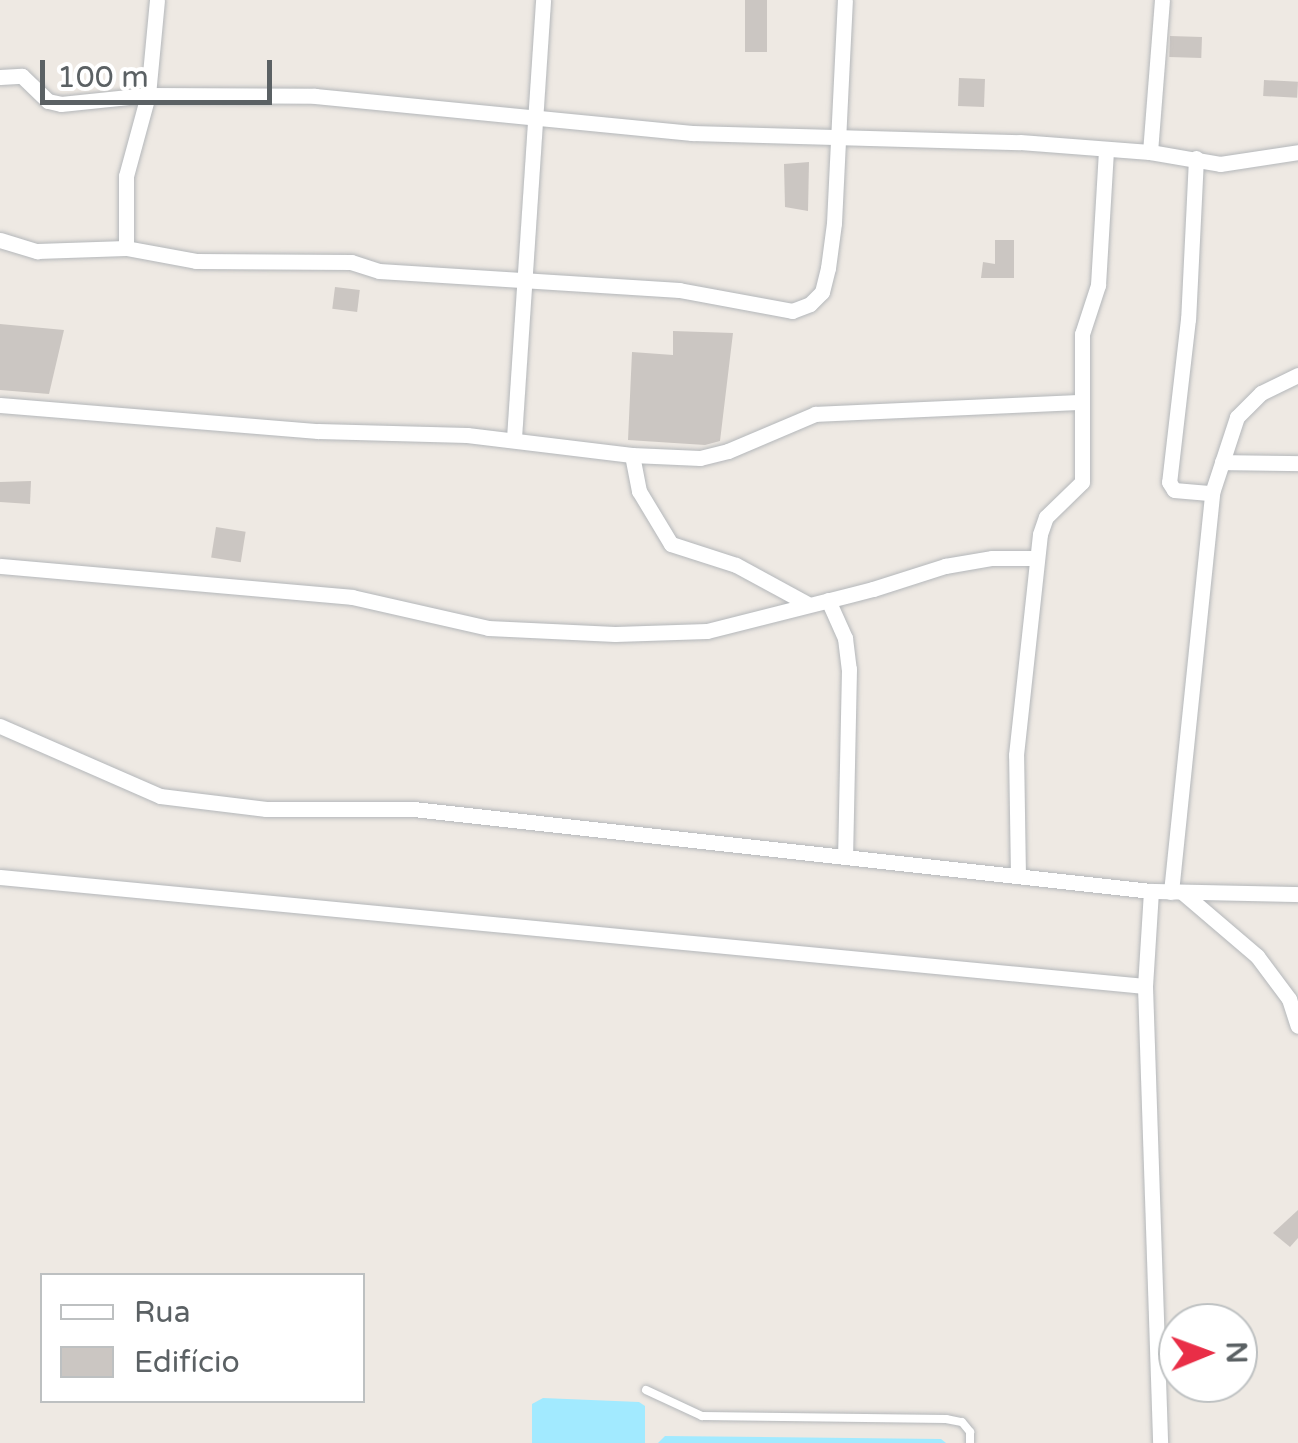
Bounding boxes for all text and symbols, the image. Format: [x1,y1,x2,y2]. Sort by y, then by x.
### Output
scale bar [45,40,278,102]
text: 100 m [57,59,149,96]
legend [40,1273,365,1403]
text: Rua [134,1294,191,1331]
north arrow [1158,1303,1258,1403]
text: N [1219,1341,1253,1364]
text: Edifício [134,1344,240,1381]

